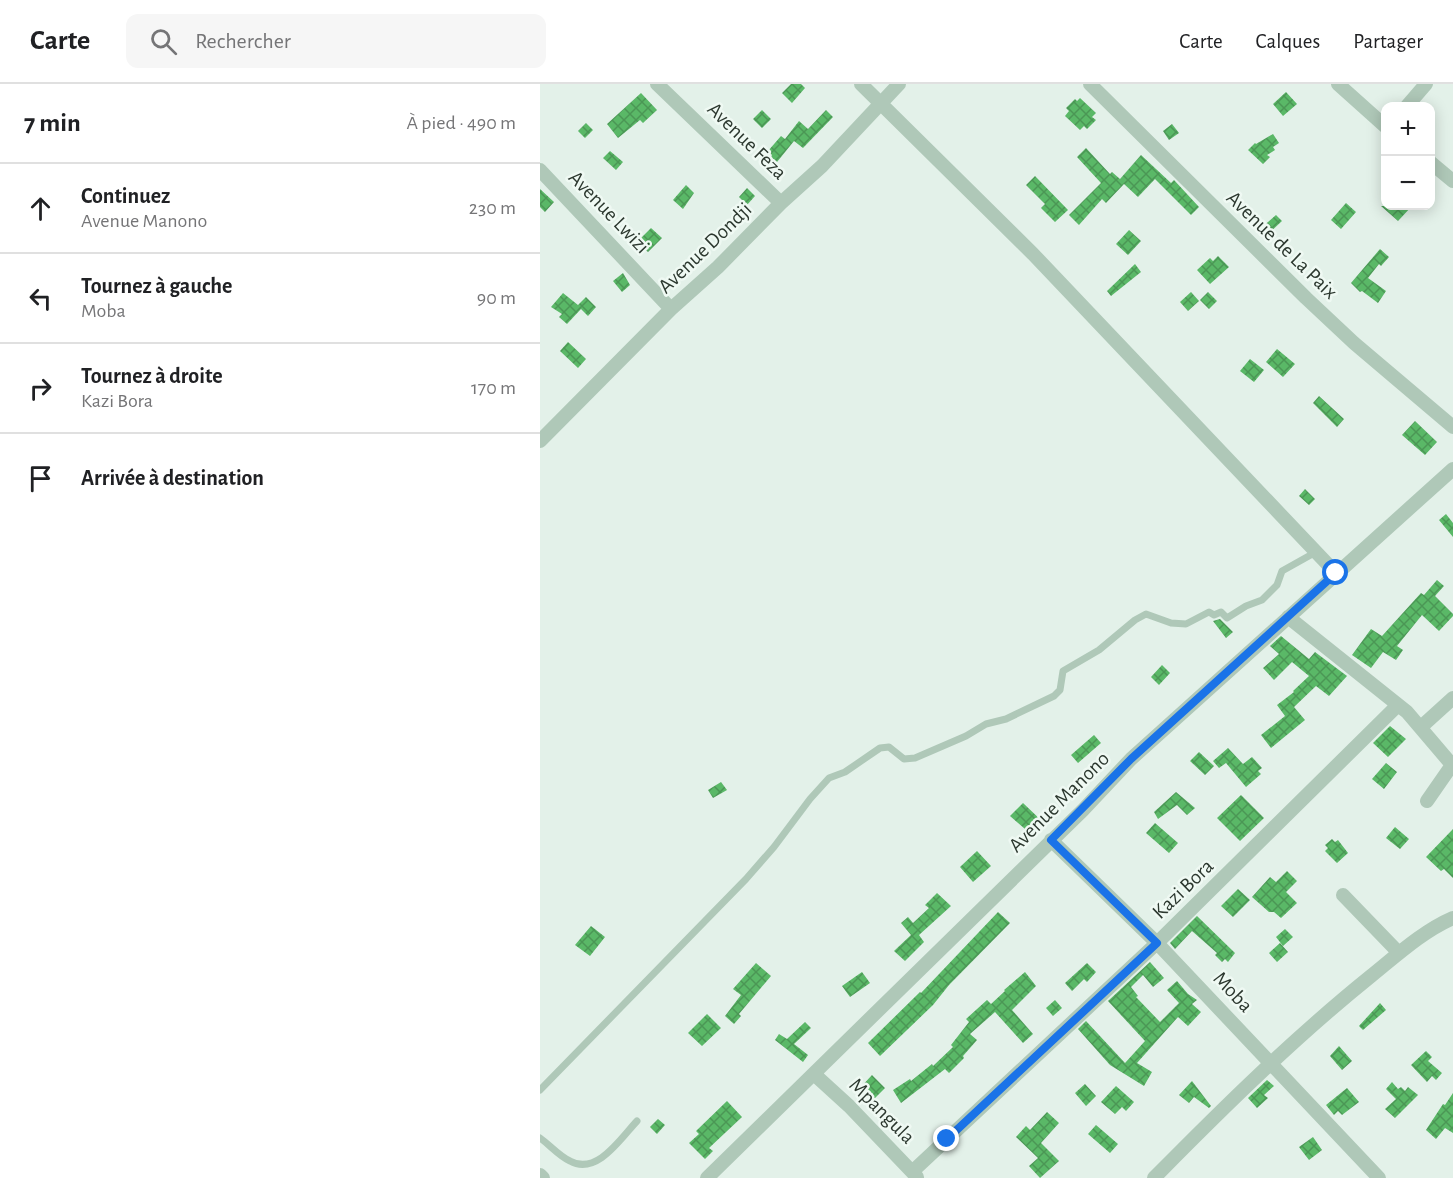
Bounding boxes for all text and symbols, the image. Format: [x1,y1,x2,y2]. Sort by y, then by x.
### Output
search box [126,14,546,68]
icon: search [147,25,180,58]
text: Carte [30,27,90,55]
text: Rechercher [195,30,291,52]
text: Carte [1179,31,1223,52]
text: Calques [1256,31,1320,52]
text: Partager [1353,31,1423,52]
street label: Avenue Feza [703,98,791,184]
map controls [1381,102,1435,210]
button: + [1381,102,1435,156]
text: 7 min [24,110,81,136]
text: À pied · 490 m [406,113,516,133]
button: − [1381,156,1435,210]
street label: Avenue Lwizi [565,167,653,257]
text: Continuez [81,185,170,207]
street label: Avenue de La Paix [1223,187,1341,303]
icon: ahead [24,192,57,225]
text: 230 m [469,198,516,218]
street label: Avenue Dondji [654,199,756,297]
text: Avenue Manono [81,211,207,231]
text: Tournez à gauche [81,275,232,297]
icon: left [24,282,57,315]
text: 90 m [477,288,516,308]
text: Moba [81,301,126,321]
text: Tournez à droite [81,365,223,387]
icon: right [24,372,57,405]
text: 170 m [471,378,516,398]
text: Kazi Bora [81,391,153,411]
icon: arrive [24,462,57,495]
text: Arrivée à destination [81,467,264,489]
route start [1322,559,1348,585]
street label: Avenue Manono [1005,748,1113,856]
street label: Kazi Bora [1149,855,1218,923]
street label: Moba [1209,968,1257,1017]
street label: Mpangula [845,1074,919,1148]
route end [933,1125,959,1151]

